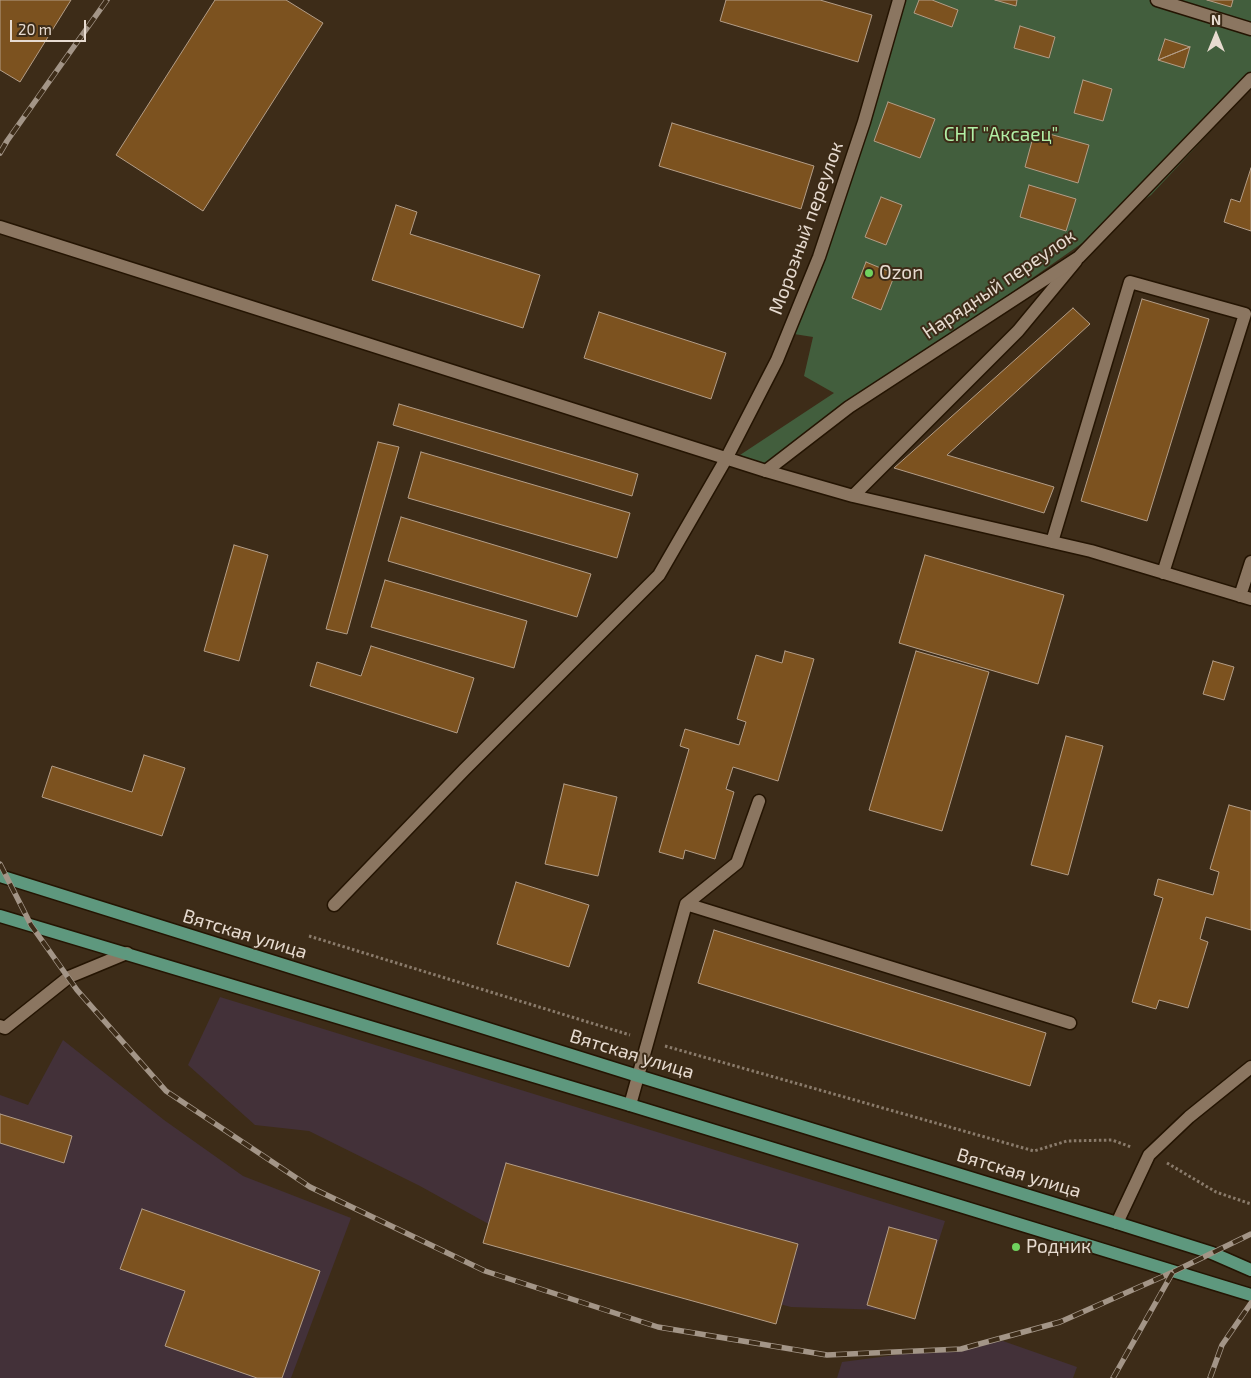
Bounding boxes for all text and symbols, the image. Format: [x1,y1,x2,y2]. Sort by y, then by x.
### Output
scale bar [12,10,89,42]
north arrow [1191,10,1241,60]
text: N [1211,11,1221,28]
text: 20 m [18,20,52,38]
park label: СНТ "Аксаец" [944,124,1058,146]
street label: Морозный переулок [764,138,848,318]
street label: Нарядный переулок [918,224,1080,344]
place label: Ozon [879,262,923,284]
marker: Ozon [863,267,875,279]
street label: Вятская улица [180,904,310,964]
street label: Вятская улица [567,1024,697,1084]
street label: Вятская улица [954,1143,1084,1203]
place label: Родник [1026,1236,1091,1258]
marker: Родник [1010,1241,1022,1253]

